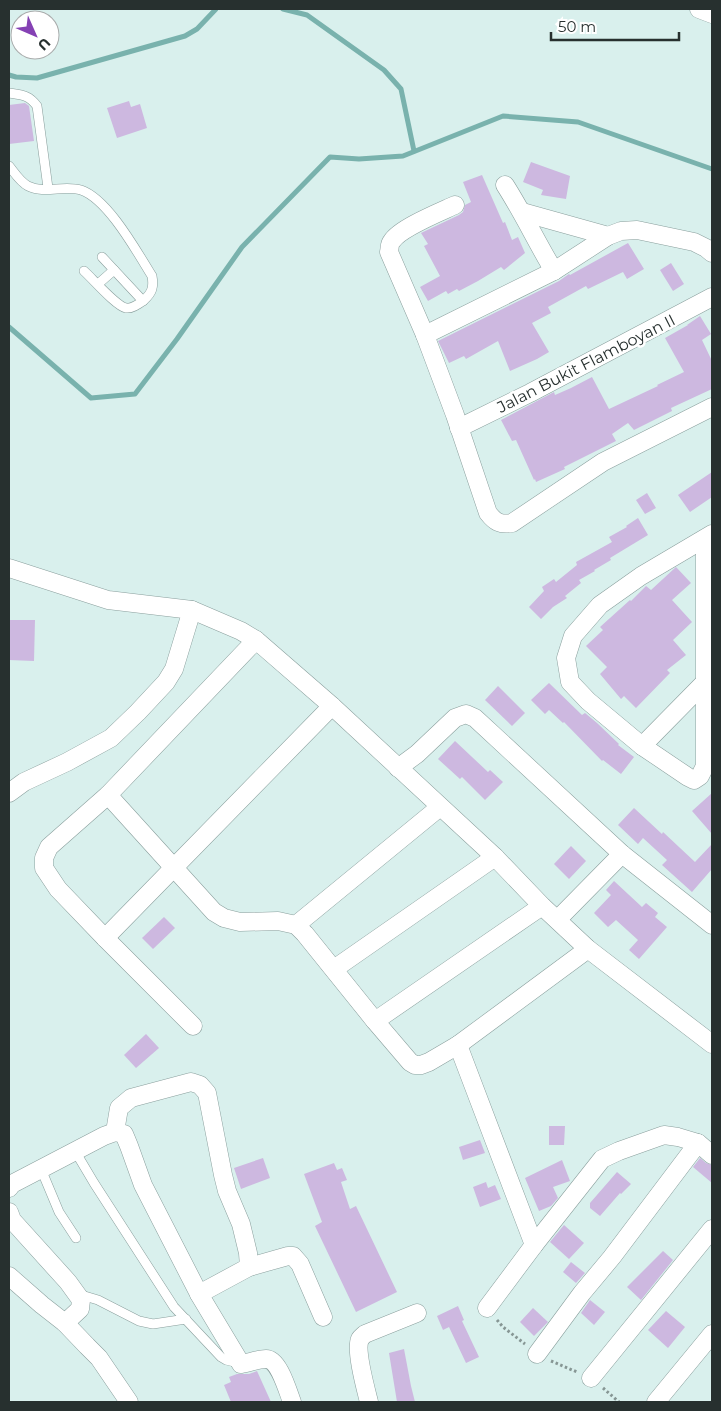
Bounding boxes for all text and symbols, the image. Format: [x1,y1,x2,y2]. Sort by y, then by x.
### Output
north arrow [10,10,60,60]
scale bar [551,10,678,42]
text: 50 m [558,17,596,36]
text: U [34,34,54,54]
street label: Jalan Bukit Flamboyan II [493,310,678,417]

